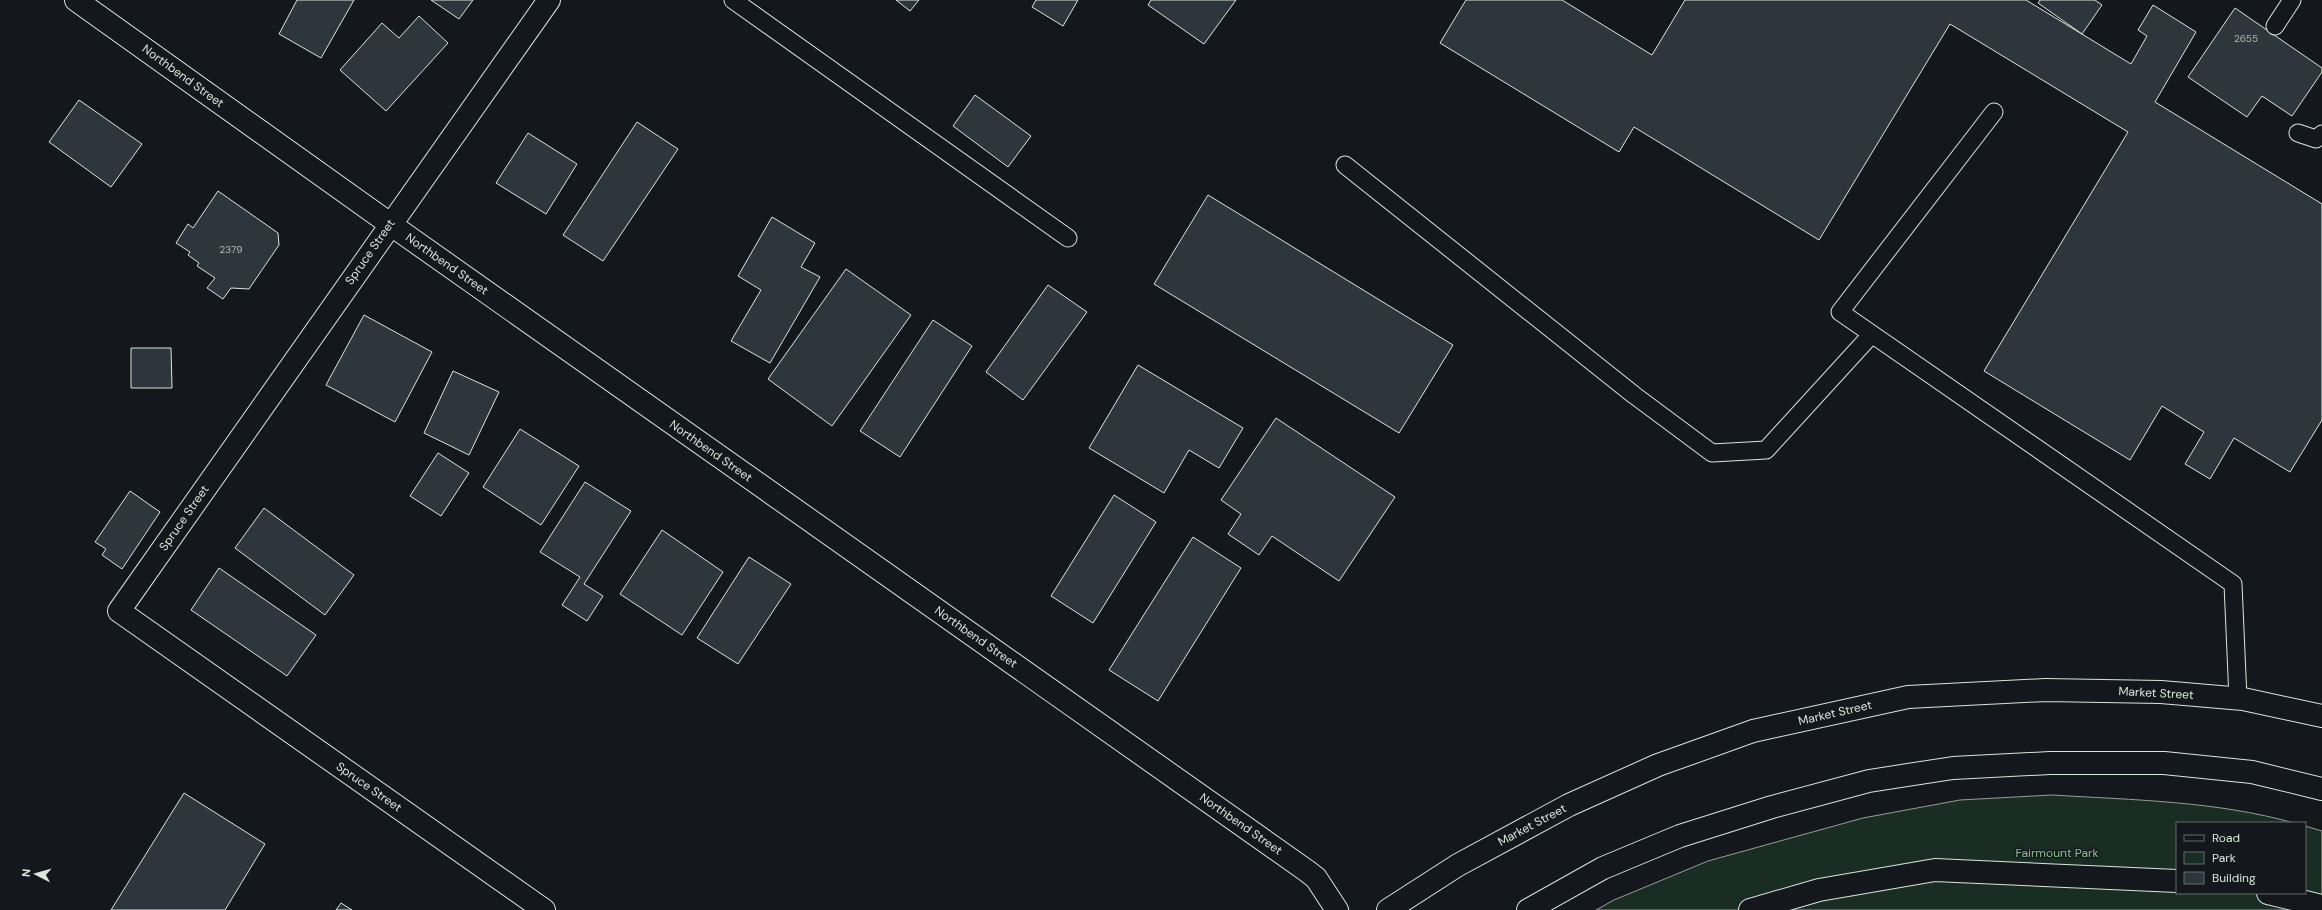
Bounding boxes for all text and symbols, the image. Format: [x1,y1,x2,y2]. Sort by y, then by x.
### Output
house number: 2655 [2234,32,2258,45]
street label: Northbend Street [139,41,227,111]
street label: Spruce Street [341,216,399,288]
street label: Northbend Street [403,230,492,299]
house number: 2379 [220,243,242,256]
street label: Northbend Street [667,417,756,486]
street label: Spruce Street [155,482,213,554]
street label: Northbend Street [932,603,1021,672]
street label: Market Street [2118,683,2194,703]
street label: Market Street [1797,697,1874,729]
street label: Spruce Street [333,758,405,816]
street label: Northbend Street [1197,790,1286,859]
street label: Market Street [1495,800,1569,850]
legend [2176,822,2306,894]
text: Road [2212,830,2240,846]
park label: Fairmount Park [2015,845,2099,861]
text: Park [2212,850,2236,866]
north arrow [16,854,56,894]
text: N [19,868,33,878]
text: Building [2212,870,2256,886]

